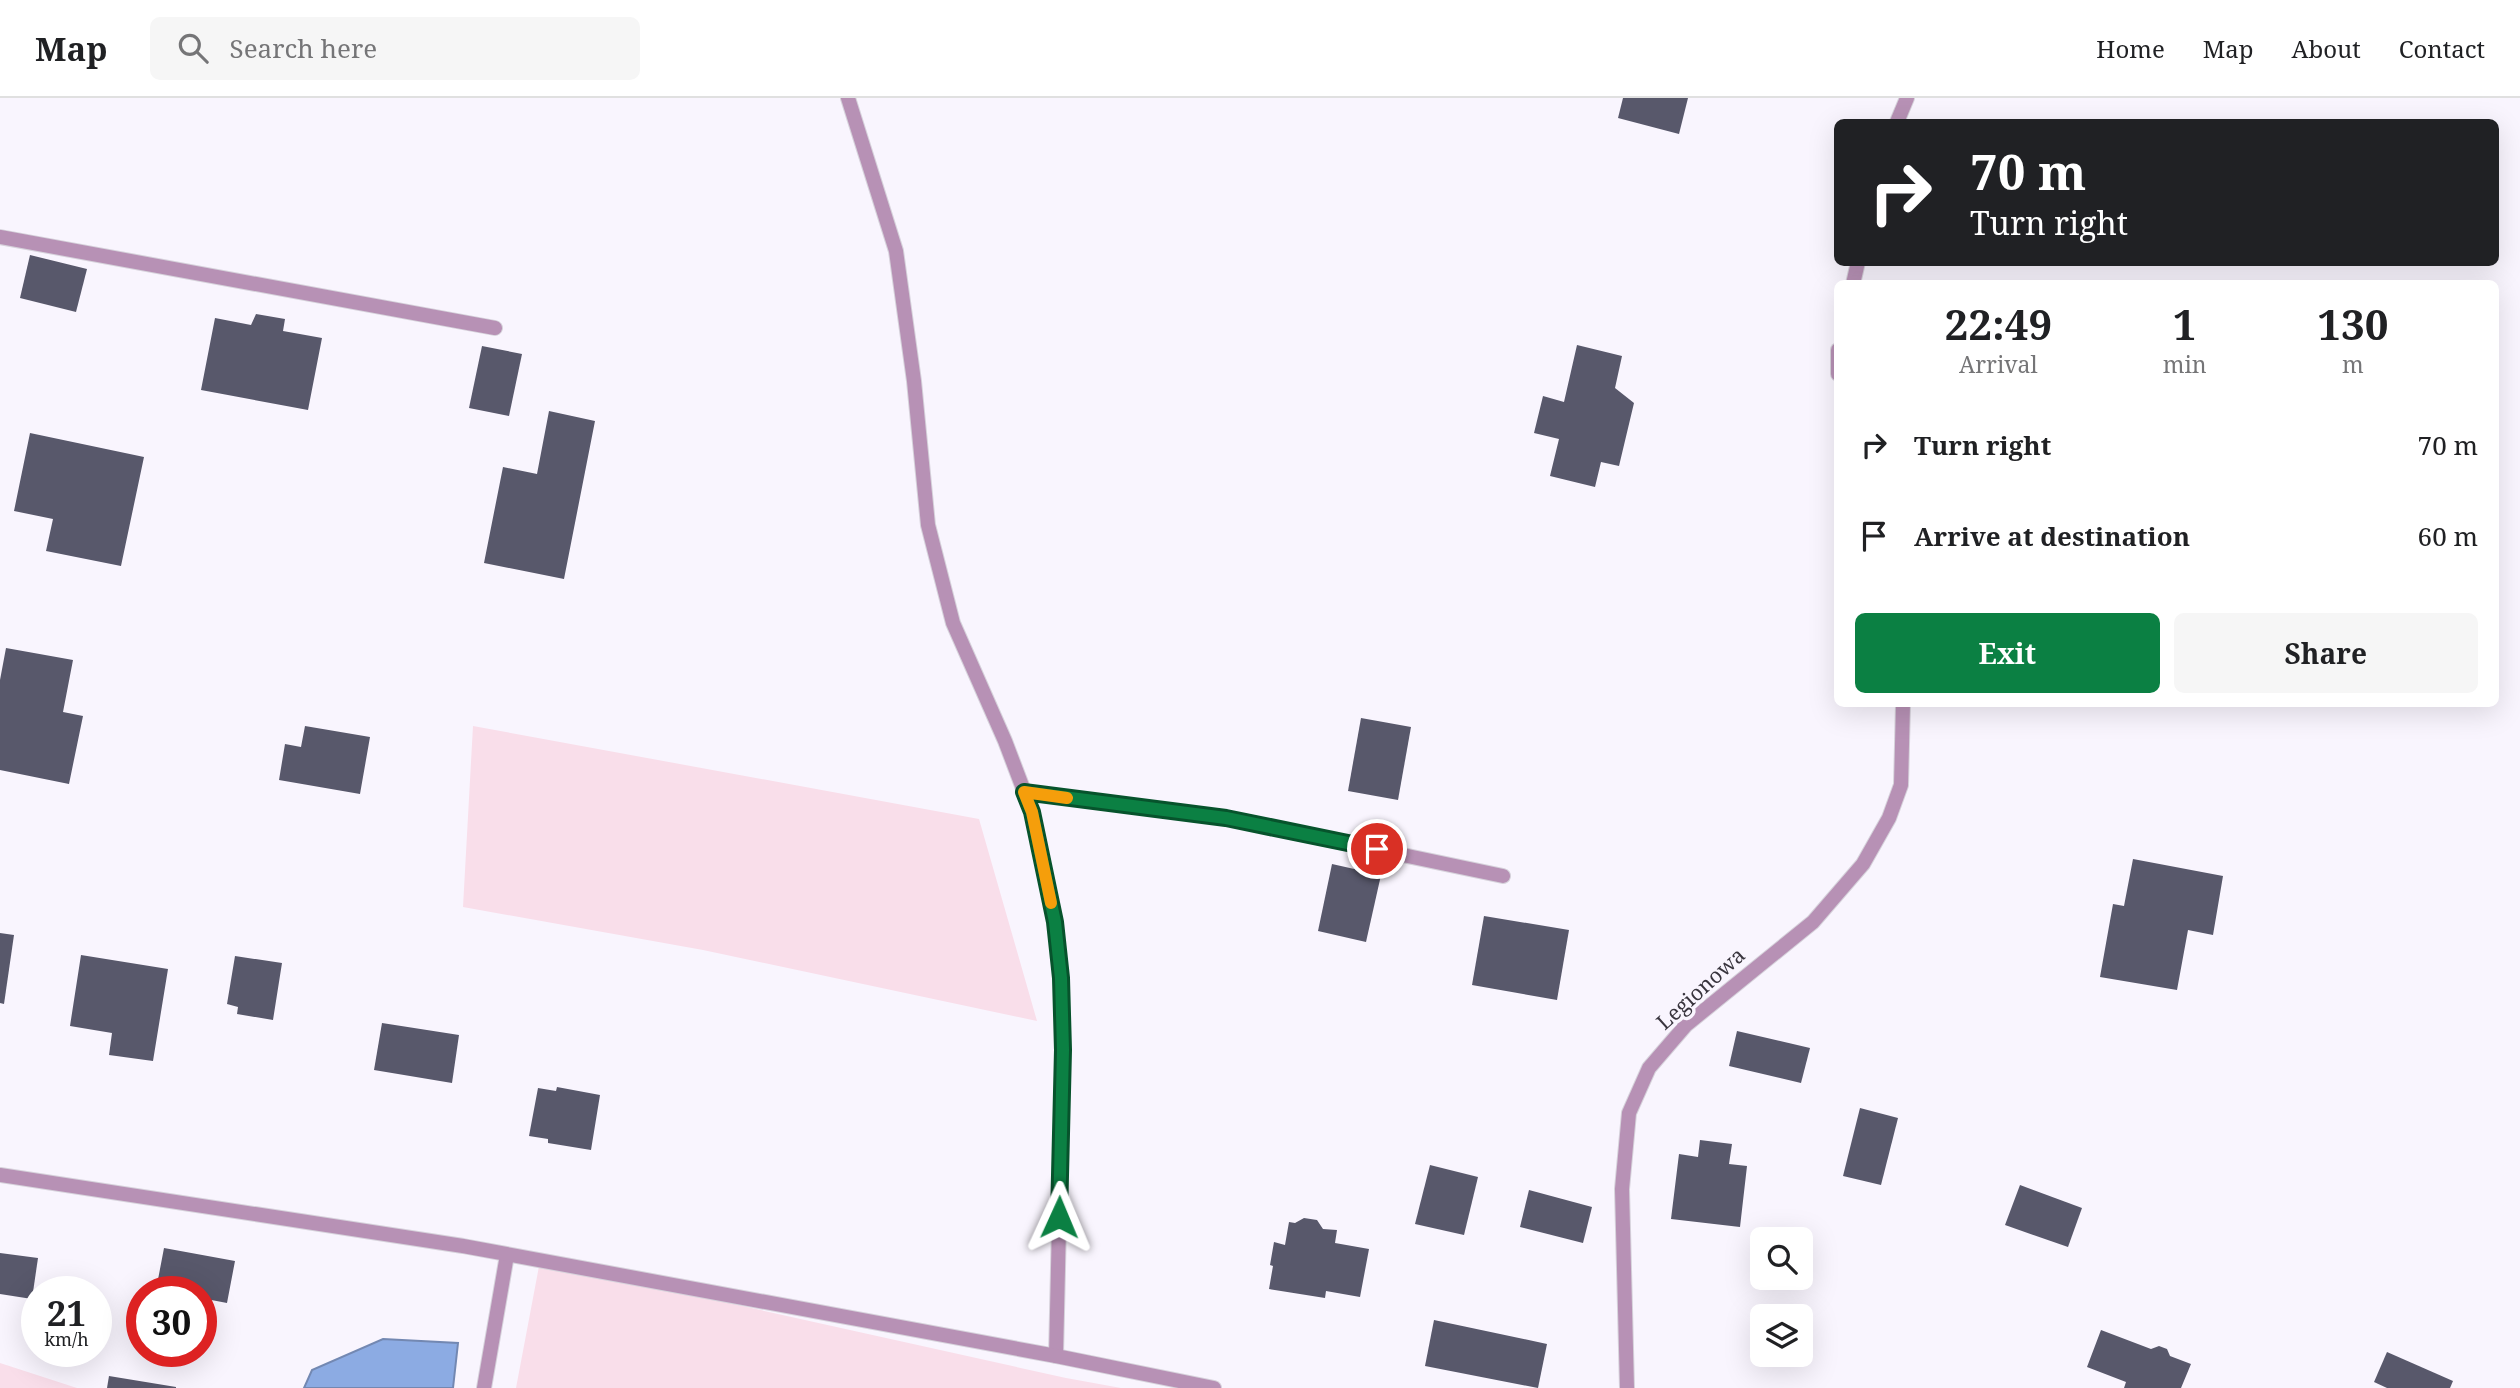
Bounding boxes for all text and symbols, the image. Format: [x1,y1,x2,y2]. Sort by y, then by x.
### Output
search box [150,17,640,80]
text: Map [35,26,108,71]
icon: search [174,29,212,67]
text: Search here [230,30,377,66]
text: Home [2096,32,2165,65]
text: Map [2203,32,2254,65]
text: About [2292,32,2361,65]
text: Contact [2399,32,2485,65]
text: 70 m [1970,138,2086,204]
icon: right [1855,147,1946,238]
text: Turn right [1970,201,2128,244]
text: 22:49 [1945,295,2052,352]
text: 1 [2173,295,2197,352]
text: 130 [2317,295,2388,352]
text: Arrival [1959,348,2038,380]
text: min [2163,348,2207,380]
text: m [2342,348,2364,380]
icon: right [1855,426,1893,464]
text: Turn right [1914,427,2051,463]
text: 70 m [2418,427,2478,463]
icon: arrive [1855,517,1893,555]
text: Arrive at destination [1914,518,2190,554]
text: 60 m [2418,518,2478,554]
button: Exit [1855,613,2160,693]
button: Share [2174,613,2478,693]
pin [1347,819,1407,879]
icon: arrive [1358,830,1396,868]
street label: Legionowa [1650,941,1751,1035]
position arrow [1022,1180,1096,1254]
map controls [1750,1227,1813,1367]
button: search [1750,1227,1813,1290]
speed limit sign: 30 [126,1276,217,1367]
text: 21 [47,1289,86,1336]
button: layers [1750,1304,1813,1367]
text: km/h [44,1327,89,1351]

